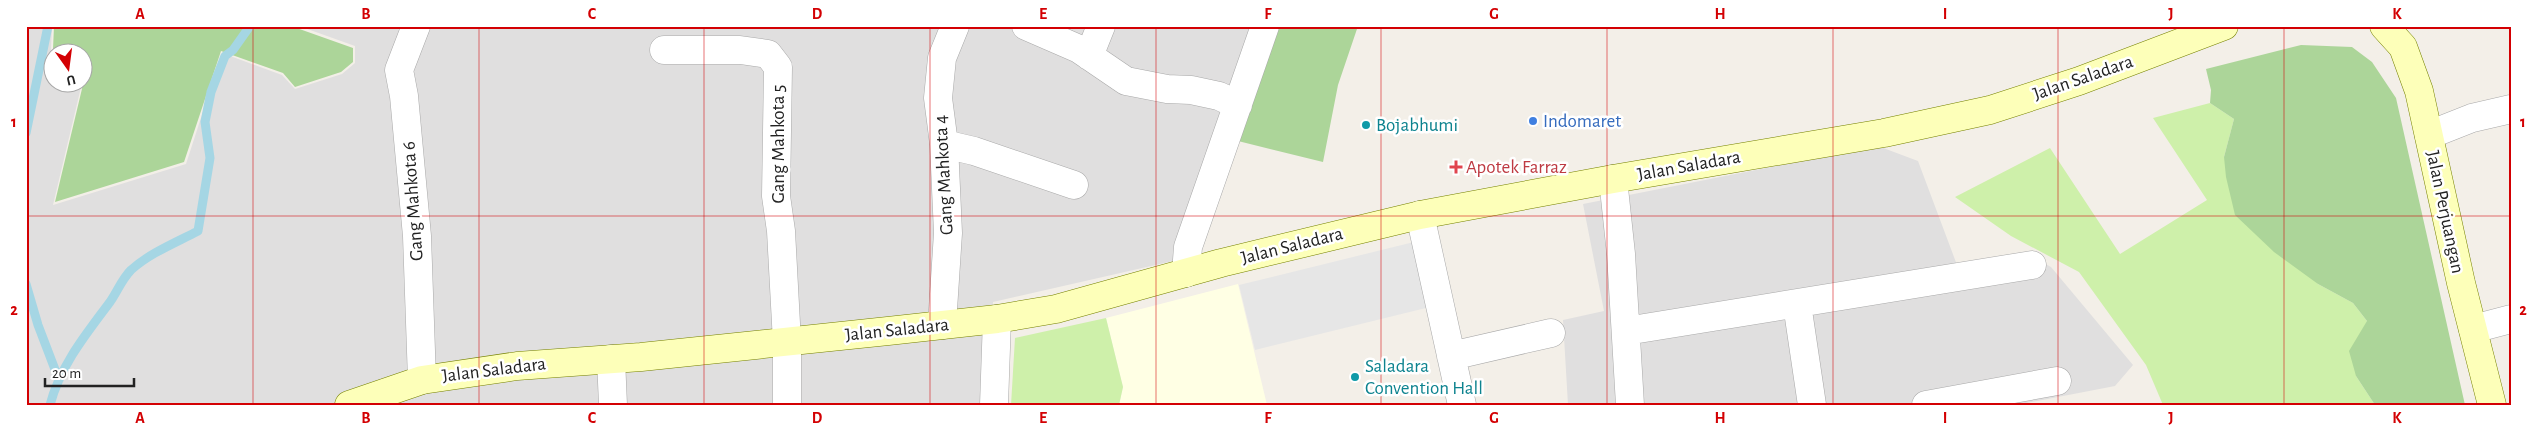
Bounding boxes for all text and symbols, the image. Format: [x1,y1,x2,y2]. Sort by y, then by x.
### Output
text: A [135,6,145,22]
text: B [361,6,371,22]
text: C [588,6,597,22]
text: D [812,6,823,22]
text: E [1039,6,1047,22]
text: F [1264,6,1272,22]
text: G [1489,6,1499,22]
text: H [1714,6,1726,22]
text: I [1943,6,1947,22]
text: J [2168,6,2174,22]
text: K [2392,6,2402,22]
north arrow [42,42,92,92]
street label: Jalan Saladara [2031,52,2136,104]
text: U [65,72,77,88]
street label: Gang Mahkota 5 [769,84,788,204]
place label: Indomaret [1543,112,1621,131]
text: 1 [11,114,17,130]
street label: Gang Mahkota 4 [931,114,957,236]
text: 1 [2520,114,2526,130]
marker: Indomaret [1527,115,1539,127]
place label: Bojabhumi [1376,116,1458,135]
marker: Bojabhumi [1360,119,1372,131]
street label: Gang Mahkota 6 [399,140,427,262]
street label: Jalan Saladara [1636,148,1742,184]
street label: Jalan Perjuangan [2423,149,2467,275]
place label: Apotek Farraz [1466,158,1567,177]
marker: Apotek Farraz [1450,161,1462,173]
street label: Jalan Saladara [1239,224,1345,268]
text: 2 [10,302,18,318]
text: 2 [2519,302,2527,318]
street label: Jalan Saladara [844,315,950,345]
street label: Jalan Saladara [441,354,547,386]
scale bar [45,356,134,388]
place label: Saladara Convention Hall [1365,357,1483,398]
text: 20 m [52,366,81,381]
marker: Saladara Convention Hall [1349,371,1361,383]
text: A [135,410,145,426]
text: B [361,410,371,426]
text: C [588,410,597,426]
text: D [812,410,823,426]
text: E [1039,410,1047,426]
text: F [1264,410,1272,426]
text: G [1489,410,1499,426]
text: H [1714,410,1726,426]
text: I [1943,410,1947,426]
text: J [2168,410,2174,426]
text: K [2392,410,2402,426]

